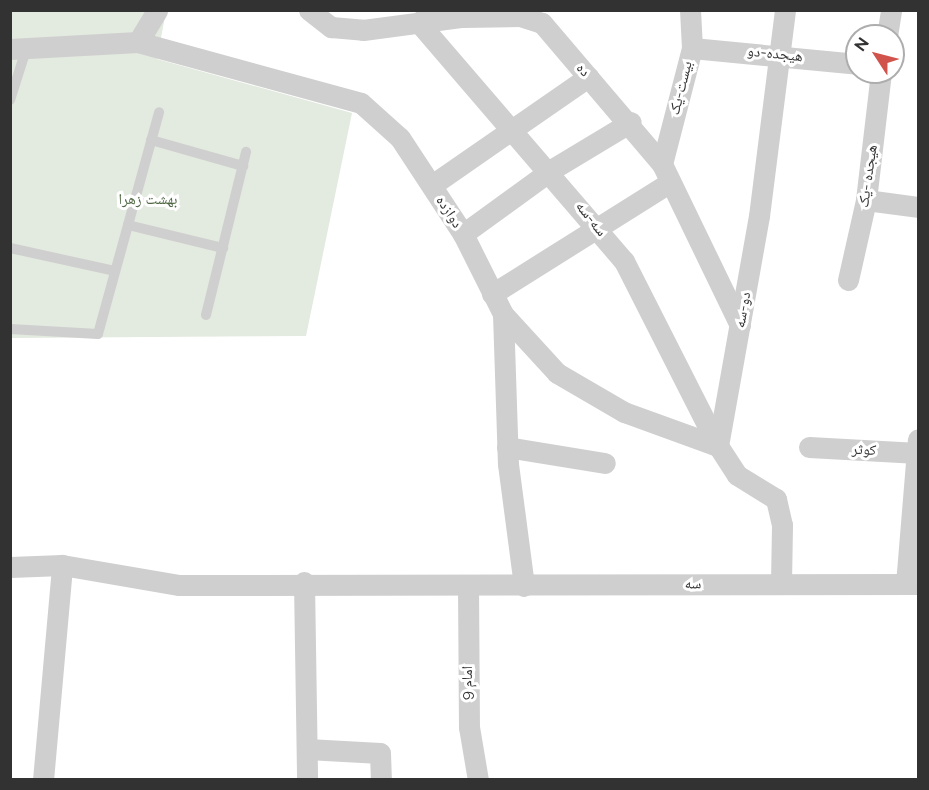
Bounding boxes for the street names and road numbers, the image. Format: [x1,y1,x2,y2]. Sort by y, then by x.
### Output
street label: هیجده-دو [746,42,804,66]
street label: ده [572,59,594,81]
street label: بیست-یک [666,59,696,117]
street label: هیجده -یک [855,143,881,209]
street label: دوازده [432,192,466,232]
street label: سه-سه [572,198,610,240]
street label: دو-سه [731,291,755,329]
street label: کوثر [851,440,877,460]
street label: سه [685,575,701,593]
street label: امام 9 [459,666,477,700]

